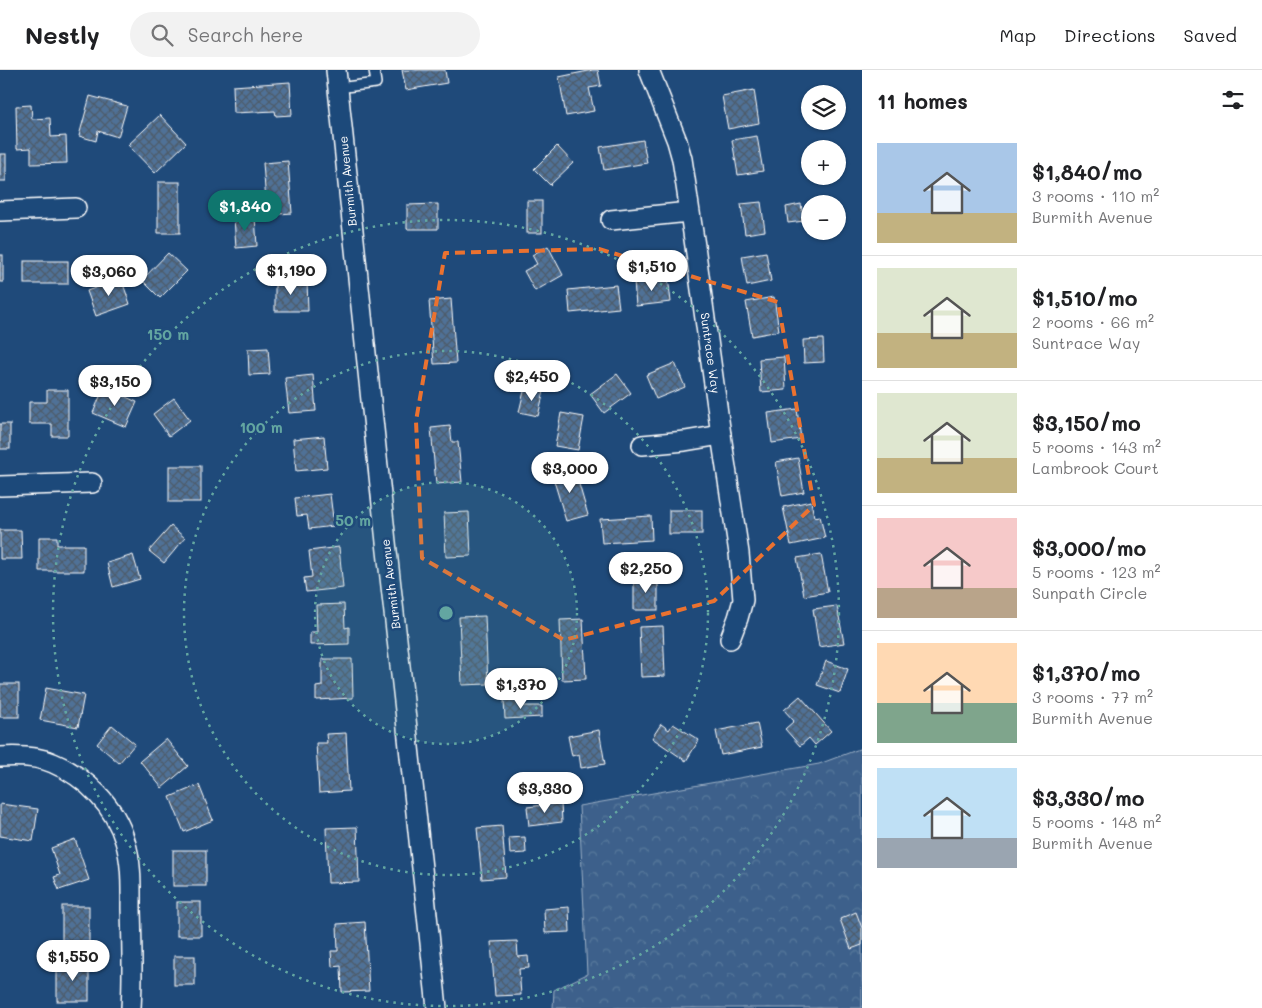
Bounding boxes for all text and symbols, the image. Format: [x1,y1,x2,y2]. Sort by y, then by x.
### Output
search box [130,12,480,57]
text: Nestly [25,19,100,50]
icon: search [148,21,176,49]
text: Search here [188,22,303,47]
text: Map [999,23,1036,47]
text: Directions [1064,23,1156,47]
text: Saved [1184,23,1237,47]
map controls [801,85,846,240]
button: layers [801,85,846,130]
icon: filters [1219,86,1247,114]
text: 11 homes [877,87,968,114]
street label: Burmith Avenue [334,135,360,227]
button: + [801,140,846,185]
text: $1,840/mo [1032,158,1142,185]
icon: home [917,163,977,223]
text: 3 rooms · 110 m² [1032,185,1159,206]
pin: $1,840 [204,190,286,232]
text: $1,840 [219,195,271,216]
button: − [801,195,846,240]
text: Burmith Avenue [1032,206,1153,227]
pin: $1,510 [611,250,693,292]
pin: $3,060 [68,254,150,297]
pin: $1,190 [250,254,332,296]
text: $1,510 [628,255,676,276]
text: $1,190 [267,259,315,280]
text: $3,060 [82,260,136,281]
text: $1,510/mo [1032,284,1137,311]
icon: home [917,288,977,348]
street label: Suntrace Way [697,311,725,394]
text: 2 rooms · 66 m² [1032,311,1154,332]
text: 150 m [147,324,189,344]
text: Suntrace Way [1032,332,1140,353]
pin: $2,450 [491,360,573,402]
pin: $3,150 [74,364,156,407]
text: $2,450 [505,365,559,386]
text: $3,150 [89,370,141,391]
text: $3,150/mo [1032,409,1141,436]
icon: home [917,413,977,473]
text: 100 m [239,417,283,437]
text: 5 rooms · 143 m² [1032,436,1161,457]
pin: $3,000 [529,452,611,494]
text: $3,000 [542,457,598,478]
text: Lambrook Court [1032,457,1159,478]
text: 50 m [335,510,371,530]
text: $3,000/mo [1032,534,1146,561]
street label: Burmith Avenue [377,538,403,630]
icon: home [917,538,977,598]
pin: $2,250 [605,552,687,594]
text: $2,250 [620,557,672,578]
text: 5 rooms · 123 m² [1032,561,1161,582]
text: Sunpath Circle [1032,582,1147,603]
centre of rings [437,604,455,622]
text: $1,370/mo [1032,659,1140,686]
icon: home [917,663,977,723]
pin: $1,370 [480,668,562,710]
text: $1,370 [496,673,546,694]
text: 3 rooms · 77 m² [1032,686,1153,707]
text: Burmith Avenue [1032,707,1153,728]
pin: $3,330 [504,772,586,814]
text: $3,330 [518,777,572,798]
text: $3,330/mo [1032,784,1144,811]
icon: home [917,788,977,848]
text: 5 rooms · 148 m² [1032,811,1161,832]
text: Burmith Avenue [1032,832,1153,853]
pin: $1,550 [32,940,114,982]
text: $1,550 [48,945,98,966]

